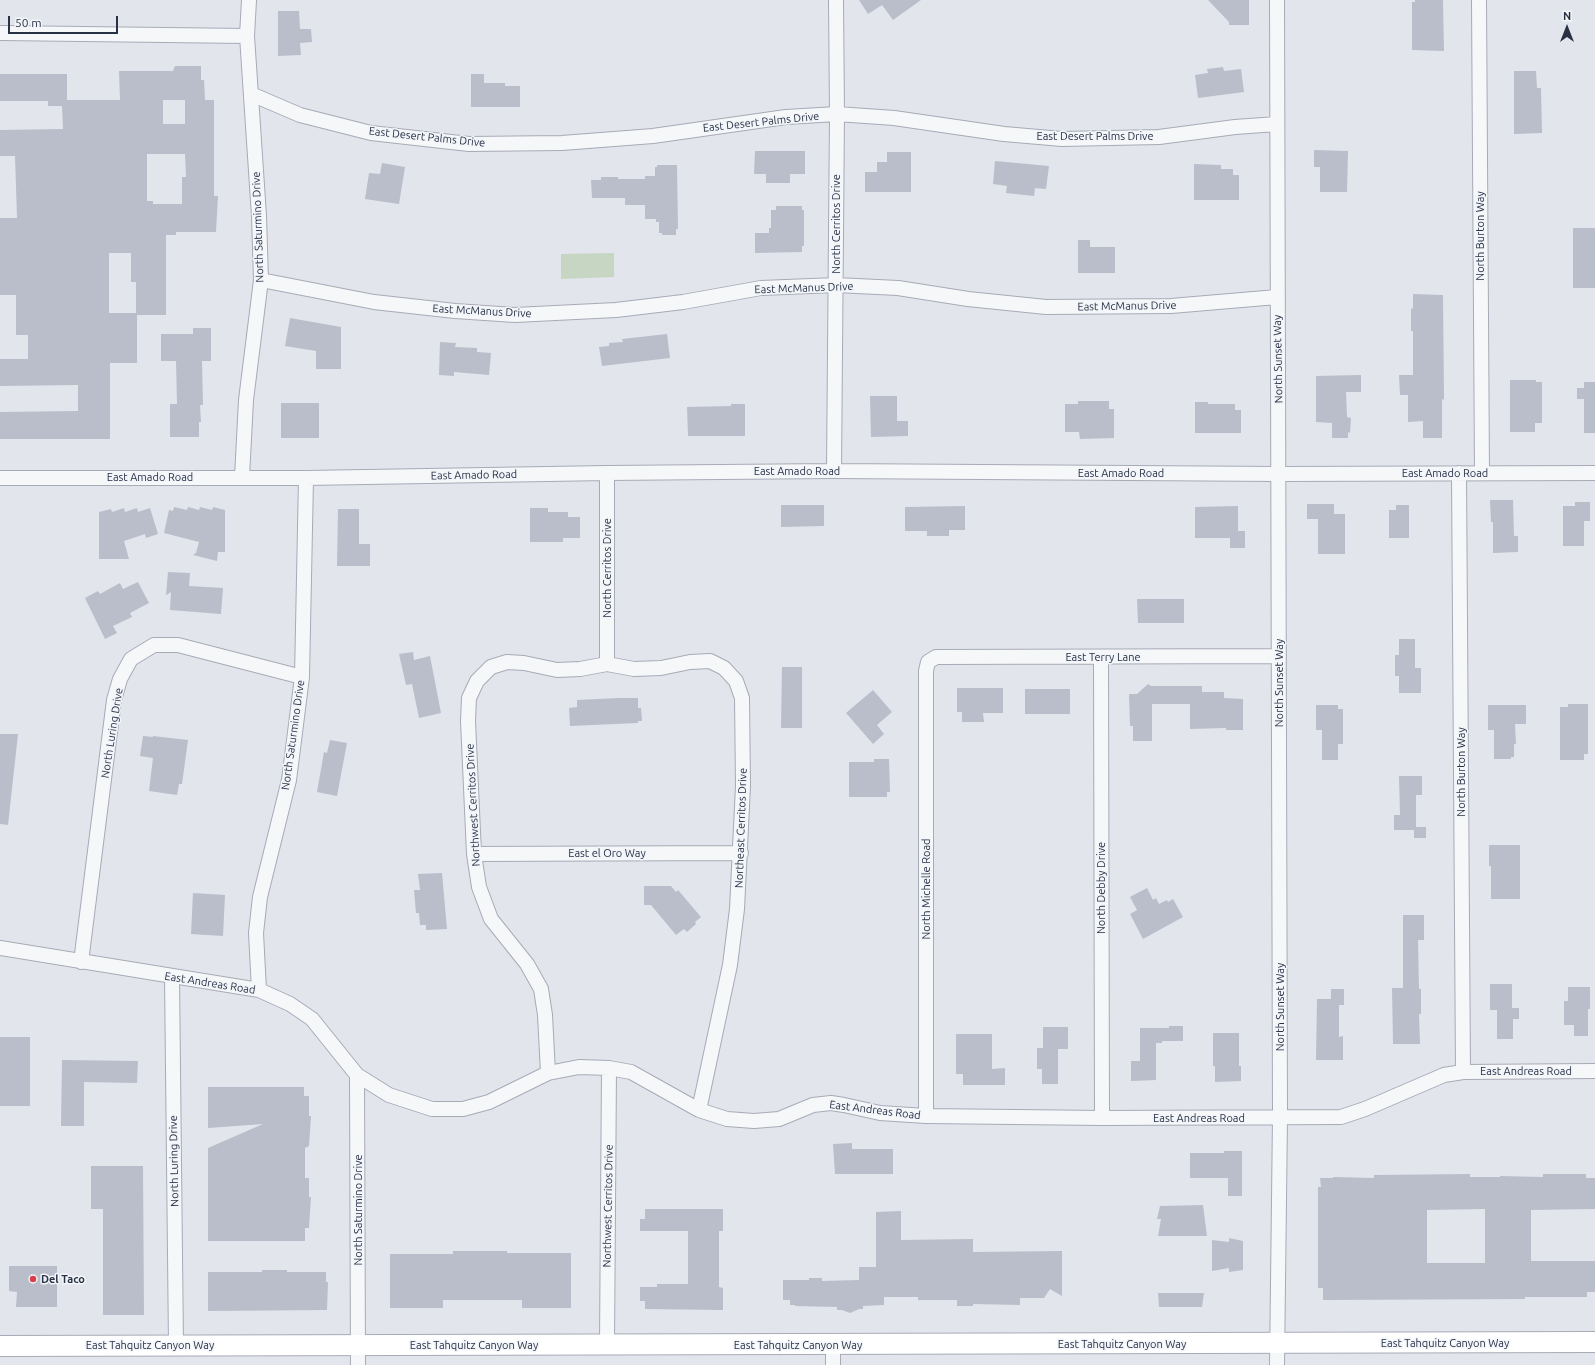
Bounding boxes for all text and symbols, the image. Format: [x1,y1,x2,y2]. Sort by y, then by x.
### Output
scale bar [10,8,120,34]
north arrow [1547,8,1587,48]
text: N [1563,10,1571,22]
text: 50 m [15,16,42,29]
street label: East Desert Palms Drive [702,109,820,135]
street label: East Desert Palms Drive [368,124,486,150]
street label: East Desert Palms Drive [1037,129,1153,143]
street label: North Saturmino Drive [249,171,267,283]
street label: North Cerritos Drive [829,174,843,274]
street label: North Burton Way [1473,191,1487,281]
street label: East McManus Drive [754,280,854,296]
street label: East McManus Drive [1077,299,1177,313]
street label: East McManus Drive [432,302,532,320]
street label: North Sunset Way [1271,315,1285,403]
street label: East Amado Road [754,464,840,478]
street label: East Amado Road [1078,466,1164,480]
street label: East Amado Road [1402,466,1488,480]
street label: East Amado Road [431,468,517,482]
street label: East Amado Road [107,470,193,484]
street label: North Cerritos Drive [600,518,614,618]
street label: North Sunset Way [1272,639,1286,727]
street label: East Terry Lane [1065,650,1141,664]
street label: North Saturmino Drive [279,679,307,791]
street label: North Luring Drive [98,687,126,779]
street label: North Burton Way [1454,727,1468,817]
street label: Northwest Cerritos Drive [463,743,483,867]
street label: Northeast Cerritos Drive [732,768,750,888]
street label: North Michelle Road [919,839,933,939]
street label: North Debby Drive [1094,842,1108,934]
street label: East el Oro Way [568,846,646,860]
street label: North Sunset Way [1273,963,1287,1051]
street label: East Andreas Road [164,969,256,997]
street label: East Andreas Road [1480,1064,1572,1078]
street label: East Andreas Road [829,1098,921,1122]
street label: East Andreas Road [1153,1111,1245,1125]
street label: North Luring Drive [167,1115,181,1207]
street label: Northwest Cerritos Drive [600,1144,616,1268]
street label: North Saturmino Drive [351,1154,365,1266]
place label: Del Taco [41,1272,85,1286]
marker: Del Taco [28,1274,38,1284]
street label: East Tahquitz Canyon Way [1381,1336,1509,1350]
street label: East Tahquitz Canyon Way [1058,1337,1186,1351]
street label: East Tahquitz Canyon Way [86,1338,214,1352]
street label: East Tahquitz Canyon Way [410,1338,538,1352]
street label: East Tahquitz Canyon Way [734,1338,862,1352]

